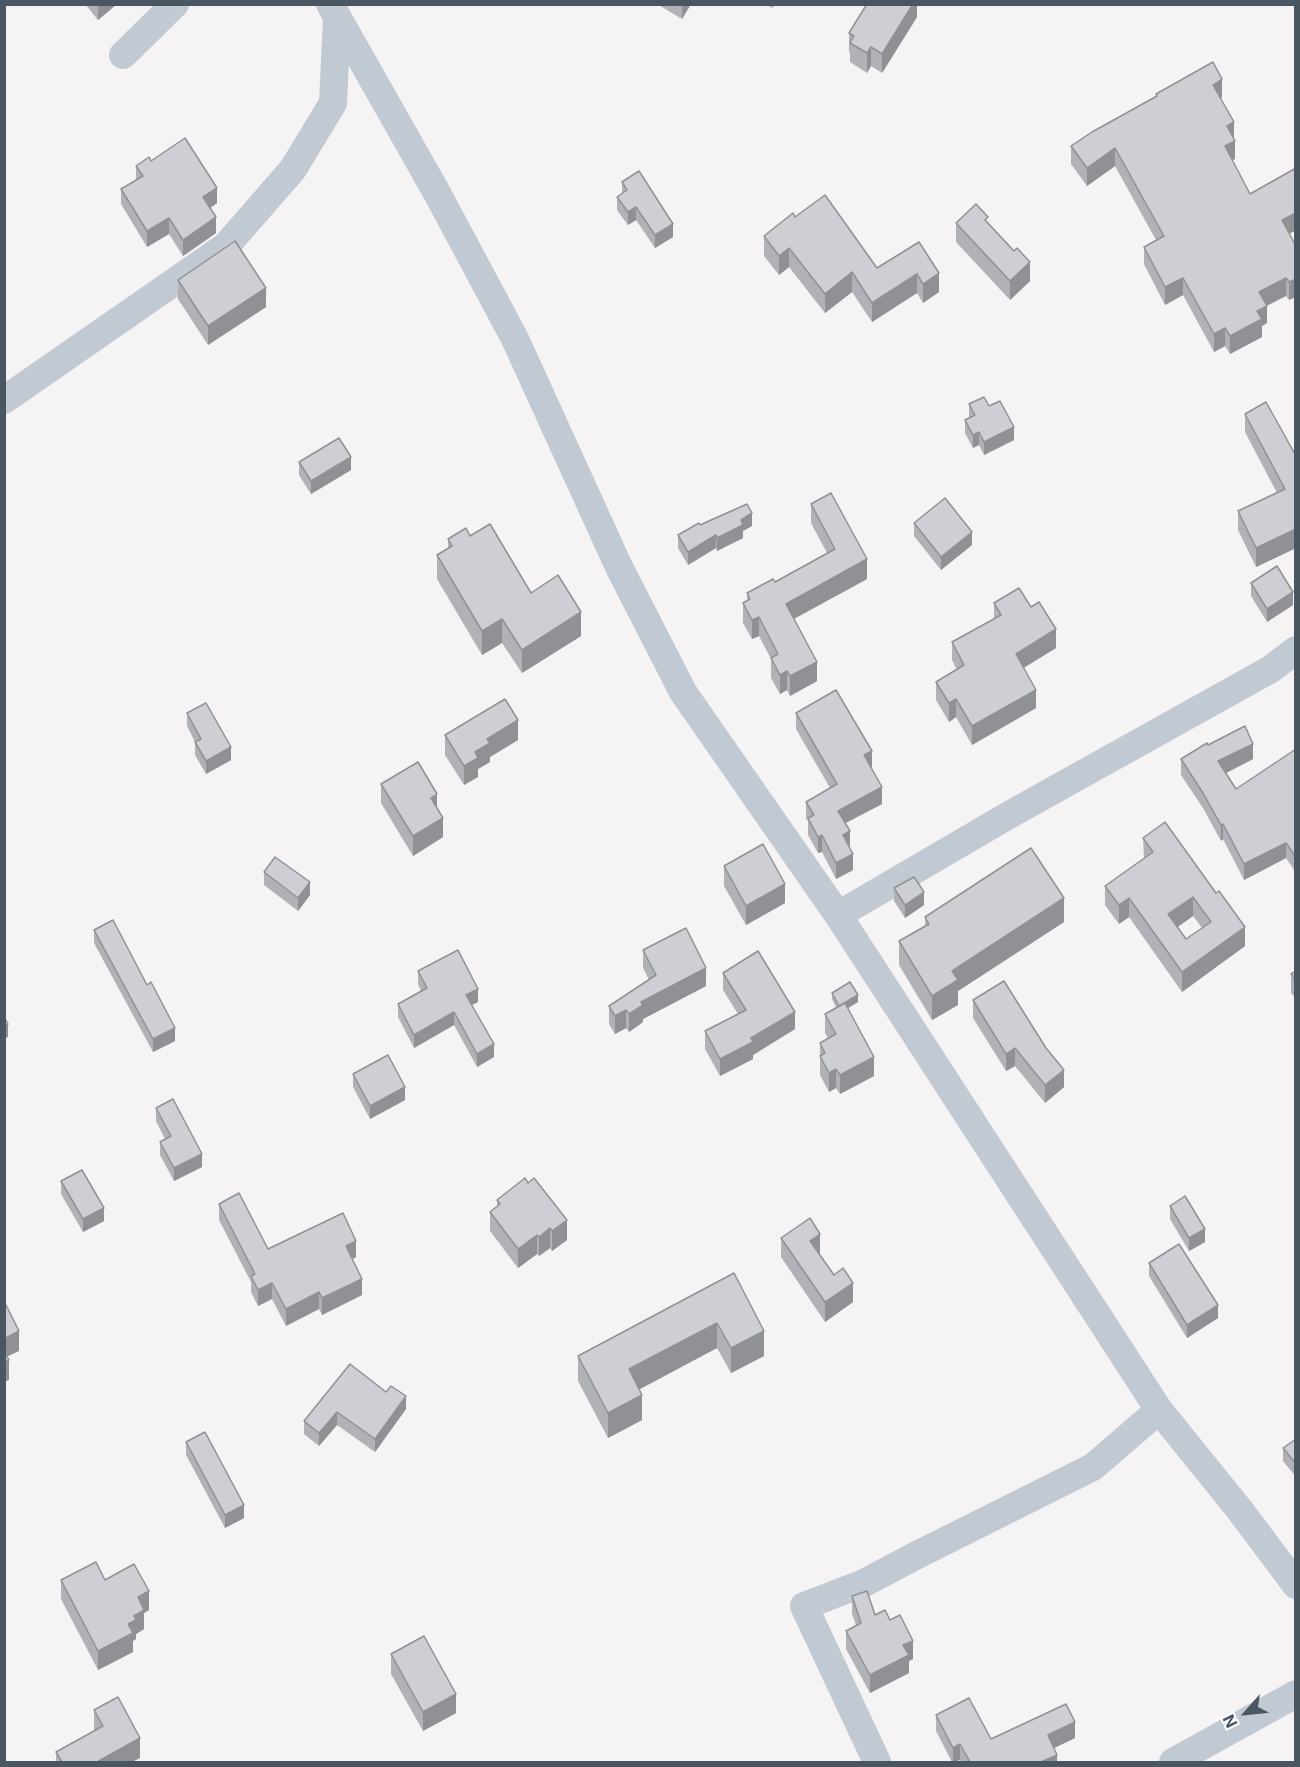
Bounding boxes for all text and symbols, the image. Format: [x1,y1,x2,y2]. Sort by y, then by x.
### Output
north arrow [1216,1683,1276,1743]
text: N [1218,1711,1242,1731]

